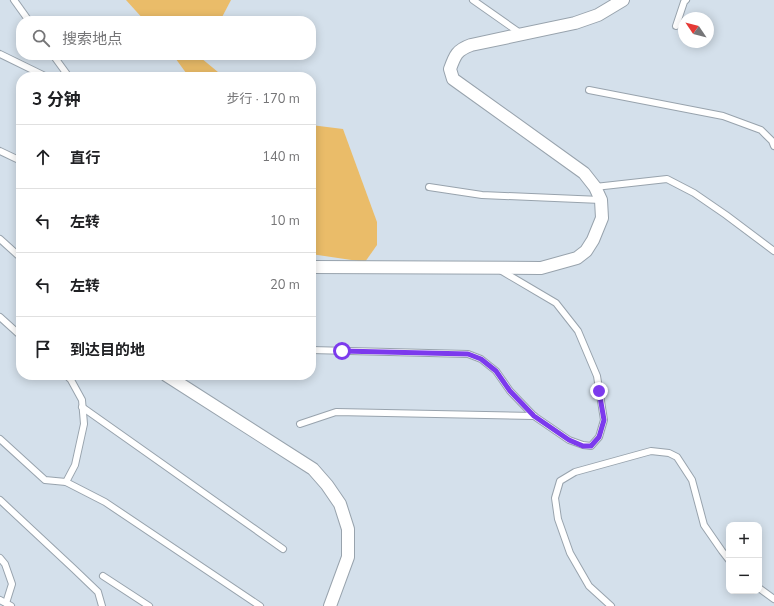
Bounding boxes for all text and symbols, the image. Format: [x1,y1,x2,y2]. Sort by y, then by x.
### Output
north arrow [678,12,714,48]
search box [16,16,316,60]
icon: search [30,27,52,49]
text: 搜索地点 [62,29,122,49]
text: 3 分钟 [32,88,81,111]
text: 步行 · 170 m [226,90,300,108]
icon: ahead [32,146,54,168]
text: 直行 [70,148,100,168]
text: 140 m [262,148,300,166]
icon: left [32,210,54,232]
text: 左转 [70,212,100,232]
text: 10 m [270,212,300,230]
icon: left [32,274,54,296]
text: 左转 [70,276,100,296]
text: 20 m [270,276,300,294]
icon: arrive [32,338,54,360]
text: 到达目的地 [70,340,145,360]
route start [333,342,351,360]
route end [590,382,608,400]
map controls [726,522,762,594]
button: + [726,522,762,558]
button: − [726,558,762,594]

